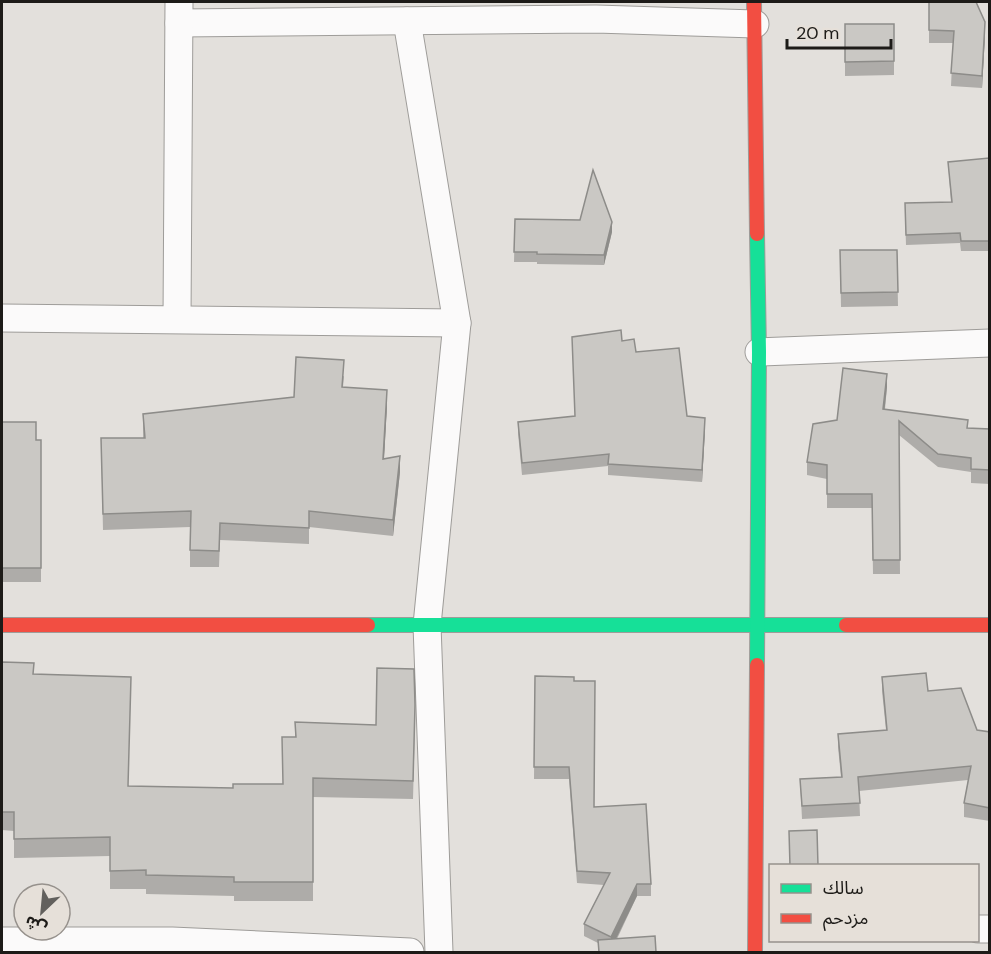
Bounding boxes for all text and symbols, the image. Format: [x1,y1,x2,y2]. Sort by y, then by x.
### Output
scale bar [787,12,890,50]
text: 20 m [796,21,839,45]
legend [769,864,979,942]
text: سالك [823,876,864,900]
north arrow [12,882,72,942]
text: مزدحم [823,906,868,931]
text: ش [21,911,50,939]

